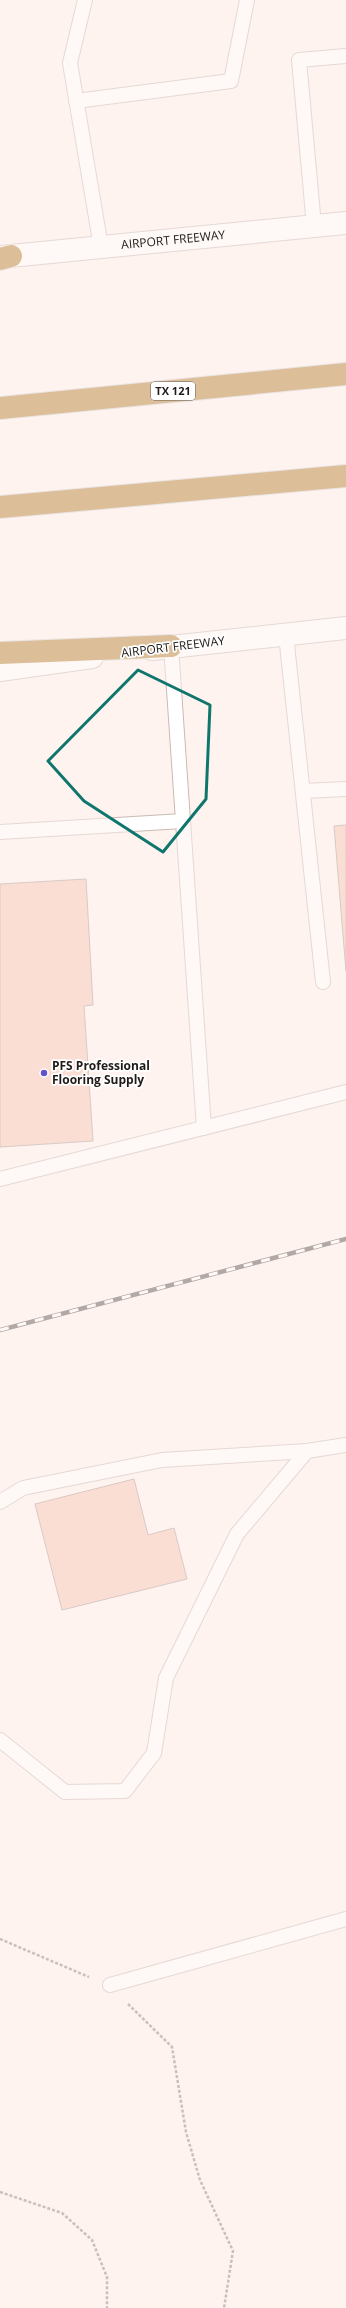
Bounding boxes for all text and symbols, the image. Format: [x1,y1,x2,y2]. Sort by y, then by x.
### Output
street label: AIRPORT FREEWAY [120,226,226,253]
road number: TX 121 [151,382,195,400]
street label: AIRPORT FREEWAY [120,632,226,661]
place label: PFS Professional Flooring Supply [52,1057,150,1088]
marker: PFS Professional Flooring Supply [39,1068,49,1078]

